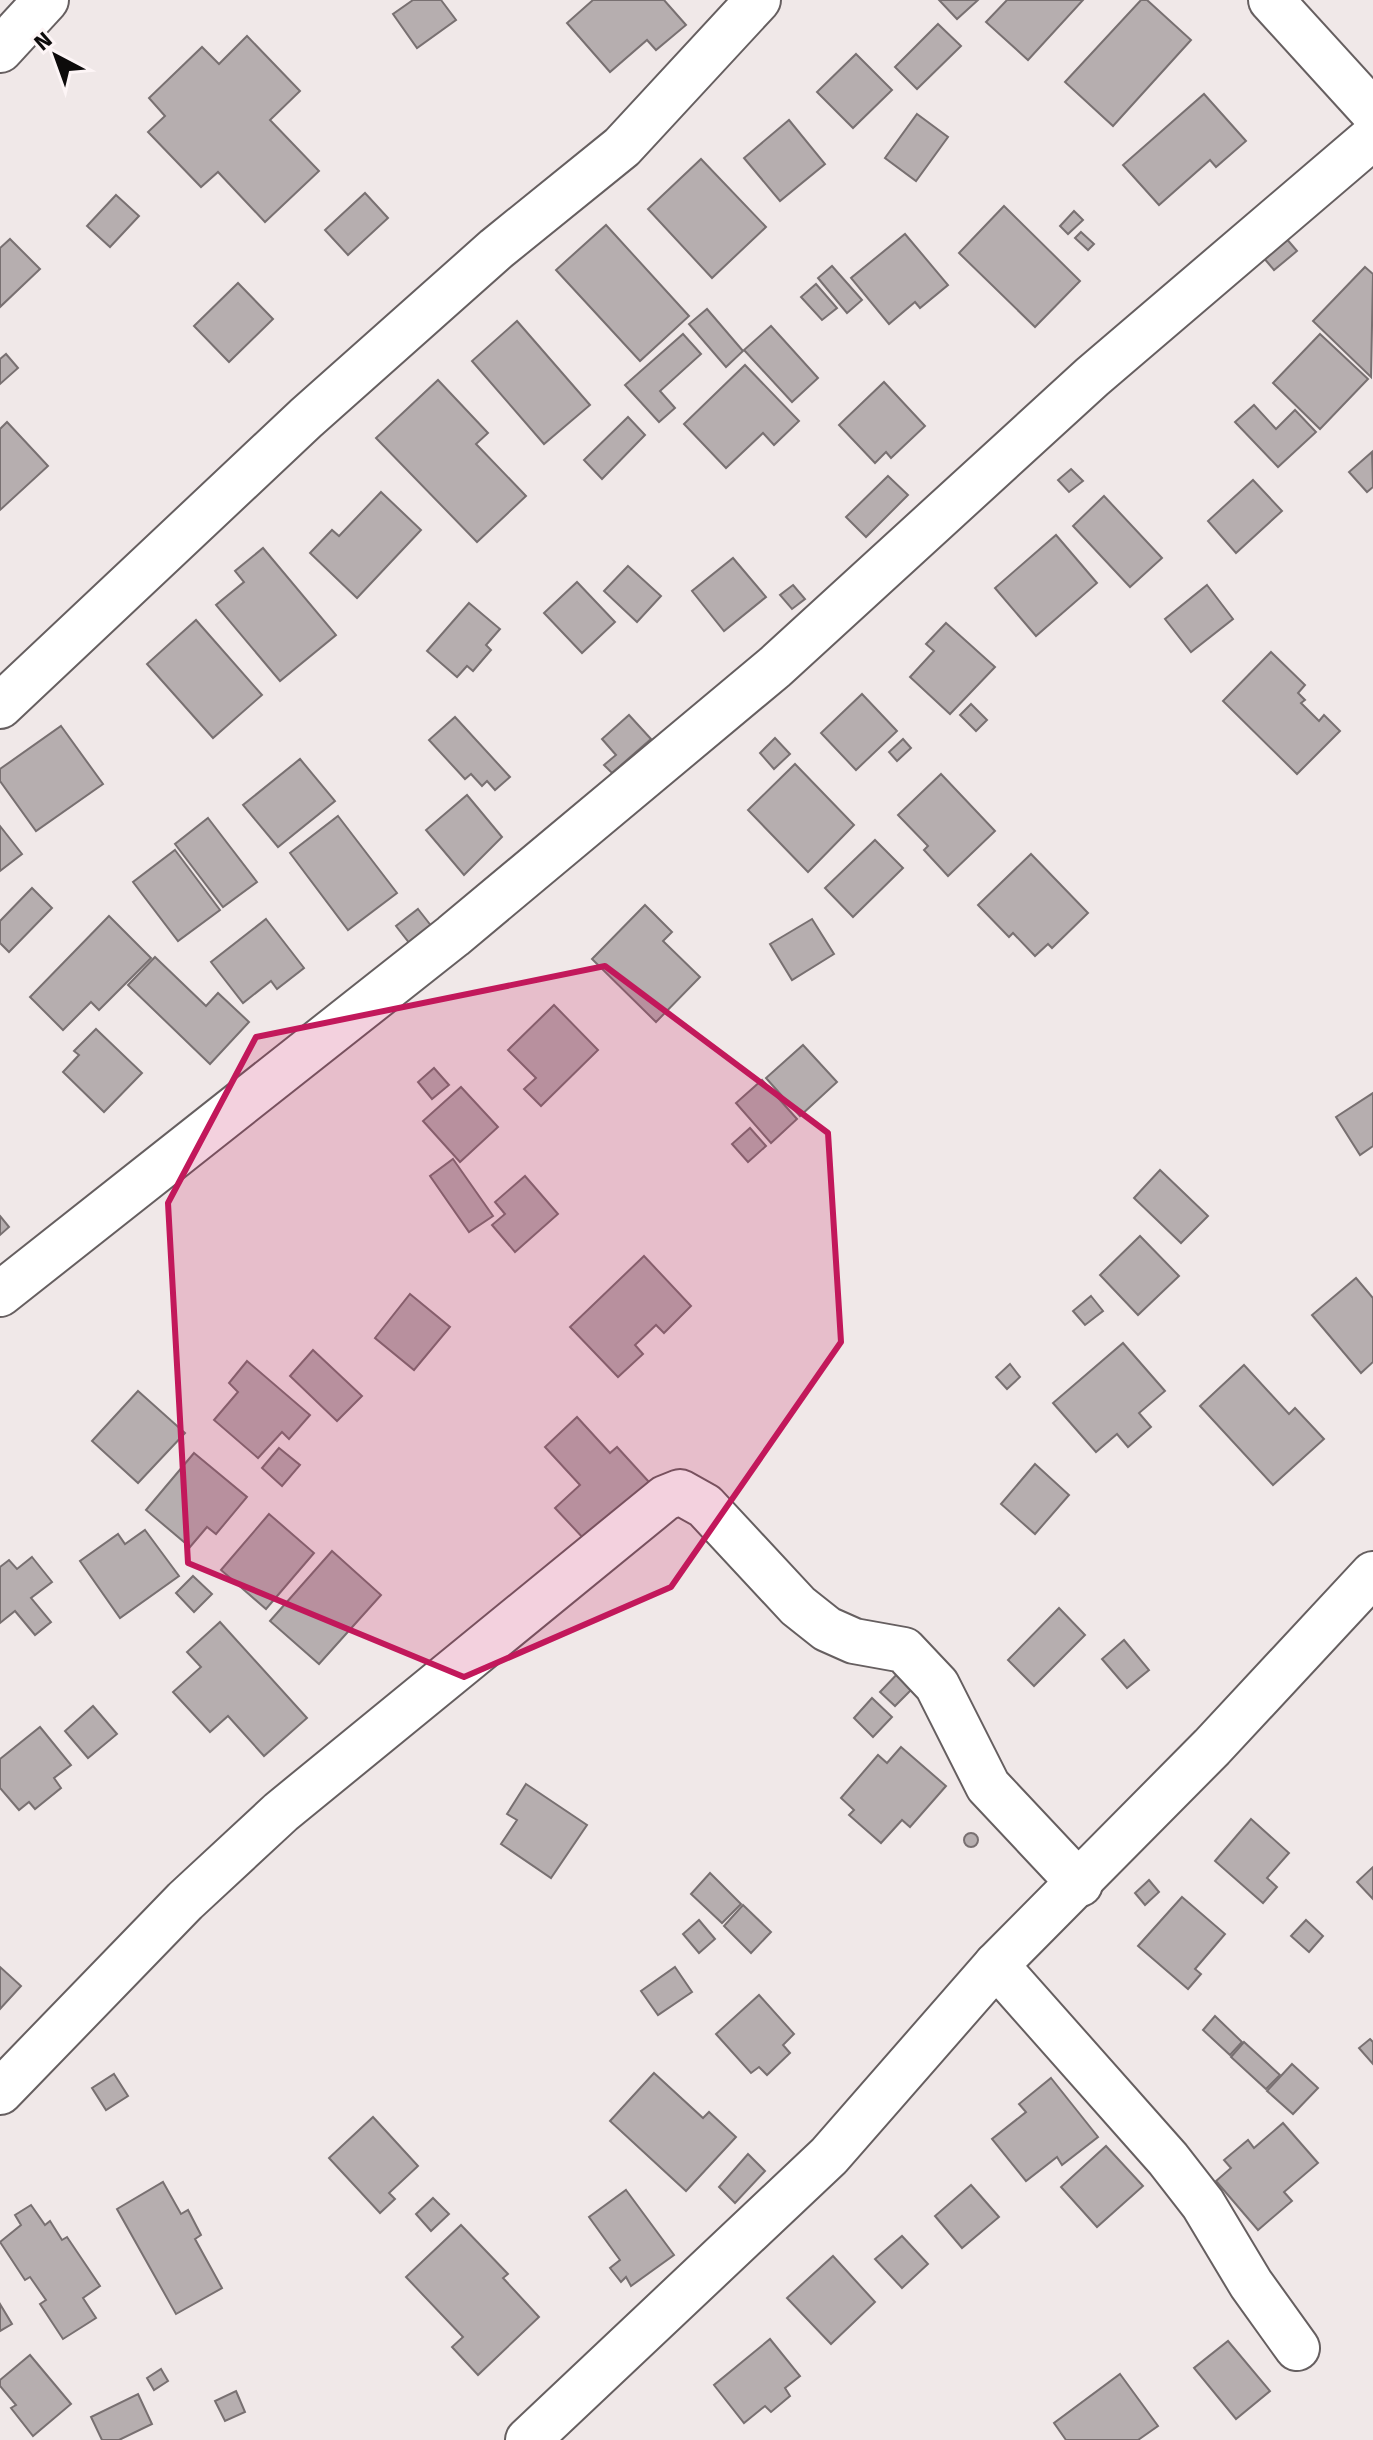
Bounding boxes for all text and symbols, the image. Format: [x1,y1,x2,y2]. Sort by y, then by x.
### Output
north arrow [16,16,96,96]
text: N [29,26,58,56]

